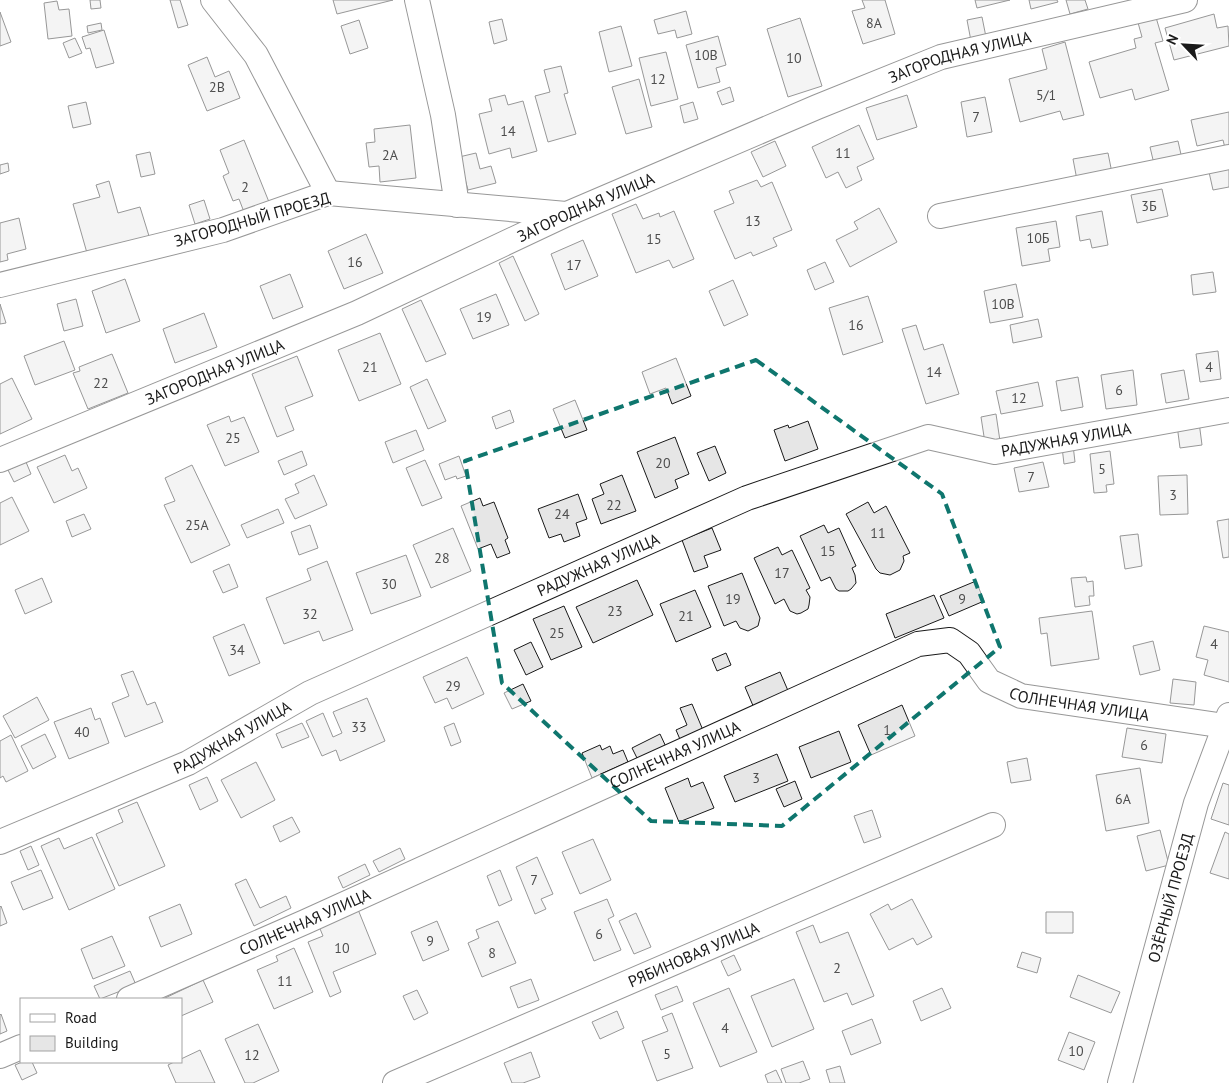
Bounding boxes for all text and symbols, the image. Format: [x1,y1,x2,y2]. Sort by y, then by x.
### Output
house number: 8А [866,14,883,32]
north arrow [1159,20,1209,70]
street label: ЗАГОРОДНАЯ УЛИЦА [885,26,1034,87]
text: N [1162,32,1182,47]
house number: 10В [694,46,718,64]
house number: 10 [786,49,802,67]
house number: 12 [650,70,666,88]
house number: 2В [209,78,225,96]
house number: 5/1 [1036,86,1056,104]
house number: 7 [972,108,980,126]
house number: 14 [500,122,516,140]
house number: 11 [835,144,851,162]
house number: 2А [382,146,399,164]
street label: ЗАГОРОДНАЯ УЛИЦА [514,168,658,246]
house number: 2 [241,178,249,196]
street label: ЗАГОРОДНЫЙ ПРОЕЗД [172,187,333,251]
house number: 3Б [1141,197,1157,215]
house number: 13 [745,212,761,230]
house number: 10Б [1027,229,1050,247]
house number: 15 [646,230,662,248]
house number: 16 [347,253,363,271]
house number: 17 [566,256,582,274]
house number: 10В [991,295,1015,313]
house number: 19 [476,308,492,326]
house number: 16 [848,316,864,334]
street label: ЗАГОРОДНАЯ УЛИЦА [142,334,287,409]
house number: 21 [362,358,378,376]
house number: 4 [1205,358,1213,376]
house number: 14 [926,363,942,381]
house number: 22 [93,374,109,392]
house number: 6 [1115,381,1123,399]
house number: 12 [1011,389,1027,407]
street label: РАДУЖНАЯ УЛИЦА [999,418,1133,461]
house number: 25 [225,429,241,447]
house number: 20 [655,454,671,472]
house number: 5 [1098,460,1106,478]
house number: 7 [1027,468,1035,486]
house number: 3 [1169,486,1177,504]
house number: 22 [606,496,622,514]
house number: 24 [554,505,570,523]
house number: 25А [185,516,210,534]
house number: 11 [870,524,886,542]
street label: РАДУЖНАЯ УЛИЦА [534,528,663,600]
house number: 15 [820,542,836,560]
house number: 28 [434,549,450,567]
house number: 17 [774,564,790,582]
house number: 30 [381,575,397,593]
house number: 19 [725,590,741,608]
house number: 9 [958,590,966,608]
house number: 23 [607,602,623,620]
house number: 32 [302,605,318,623]
house number: 21 [678,607,694,625]
house number: 25 [549,624,565,642]
house number: 4 [1210,635,1218,653]
house number: 34 [229,641,245,659]
house number: 29 [445,677,461,695]
street label: СОЛНЕЧНАЯ УЛИЦА [1006,682,1151,725]
street label: РАДУЖНАЯ УЛИЦА [170,696,295,778]
street label: СОЛНЕЧНАЯ УЛИЦА [606,716,744,793]
house number: 33 [351,718,367,736]
house number: 1 [883,721,891,739]
house number: 40 [74,723,90,741]
house number: 6 [1140,736,1148,754]
house number: 3 [752,769,760,787]
house number: 6А [1115,790,1132,808]
street label: ОЗЁРНЫЙ ПРОЕЗД [1143,830,1198,965]
house number: 7 [530,871,538,889]
street label: СОЛНЕЧНАЯ УЛИЦА [236,884,374,960]
street label: РЯБИНОВАЯ УЛИЦА [625,917,763,991]
house number: 6 [595,925,603,943]
house number: 9 [426,932,434,950]
house number: 10 [334,939,350,957]
house number: 8 [488,944,496,962]
house number: 2 [833,959,841,977]
house number: 11 [277,972,293,990]
legend [20,998,182,1063]
text: Road [65,1008,97,1027]
house number: 4 [721,1019,729,1037]
text: Building [65,1033,119,1052]
house number: 10 [1068,1042,1084,1060]
house number: 5 [663,1045,671,1063]
house number: 12 [244,1046,260,1064]

